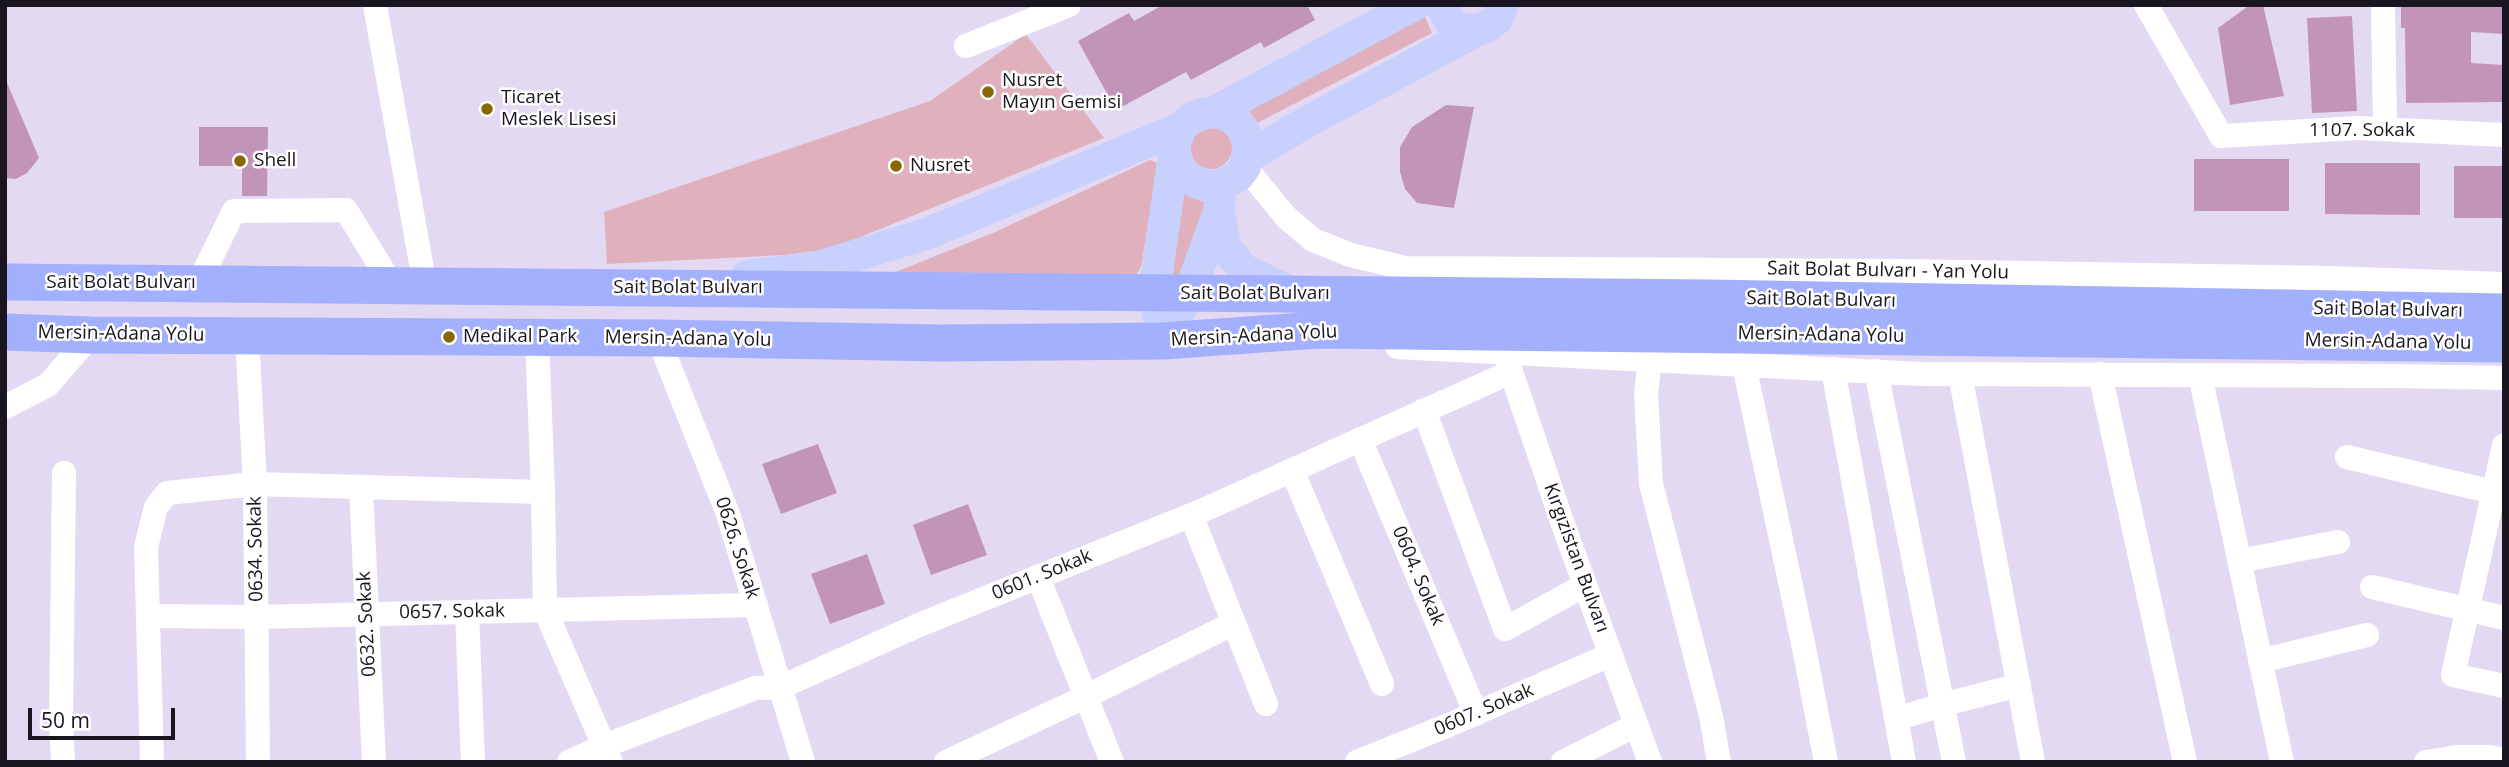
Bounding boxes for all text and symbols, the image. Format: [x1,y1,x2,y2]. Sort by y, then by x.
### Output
place label: Nusret Mayın Gemisi [1002,70,1121,114]
marker: Nusret Mayın Gemisi [980,84,996,100]
place label: Ticaret Meslek Lisesi [501,87,616,131]
marker: Ticaret Meslek Lisesi [479,101,495,117]
street label: 1107. Sokak [2309,120,2415,142]
place label: Shell [254,150,296,172]
marker: Shell [232,153,248,169]
place label: Nusret [910,155,970,177]
marker: Nusret [888,158,904,174]
street label: Sait Bolat Bulvarı - Yan Yolu [1767,257,2009,285]
street label: Sait Bolat Bulvarı [46,272,196,294]
street label: Sait Bolat Bulvarı [613,277,763,299]
street label: Sait Bolat Bulvarı [1180,283,1330,305]
street label: Sait Bolat Bulvarı [1746,287,1896,313]
street label: Sait Bolat Bulvarı [2313,297,2463,323]
street label: Mersin-Adana Yolu [1170,320,1338,352]
street label: Mersin-Adana Yolu [37,321,205,347]
street label: Mersin-Adana Yolu [1737,322,1905,348]
place label: Medikal Park [463,326,577,348]
street label: Mersin-Adana Yolu [604,326,772,352]
marker: Medikal Park [441,329,457,345]
street label: Mersin-Adana Yolu [2304,329,2472,355]
street label: Kırgızistan Bulvarı [1538,480,1614,636]
street label: 0626. Sokak [710,494,764,602]
street label: 0634. Sokak [244,496,268,602]
street label: 0604. Sokak [1387,523,1449,629]
street label: 0601. Sokak [989,545,1095,605]
street label: 0632. Sokak [353,571,381,677]
street label: 0657. Sokak [399,600,505,624]
street label: 0607. Sokak [1431,679,1537,741]
scale bar [32,694,178,738]
text: 50 m [41,706,90,734]

